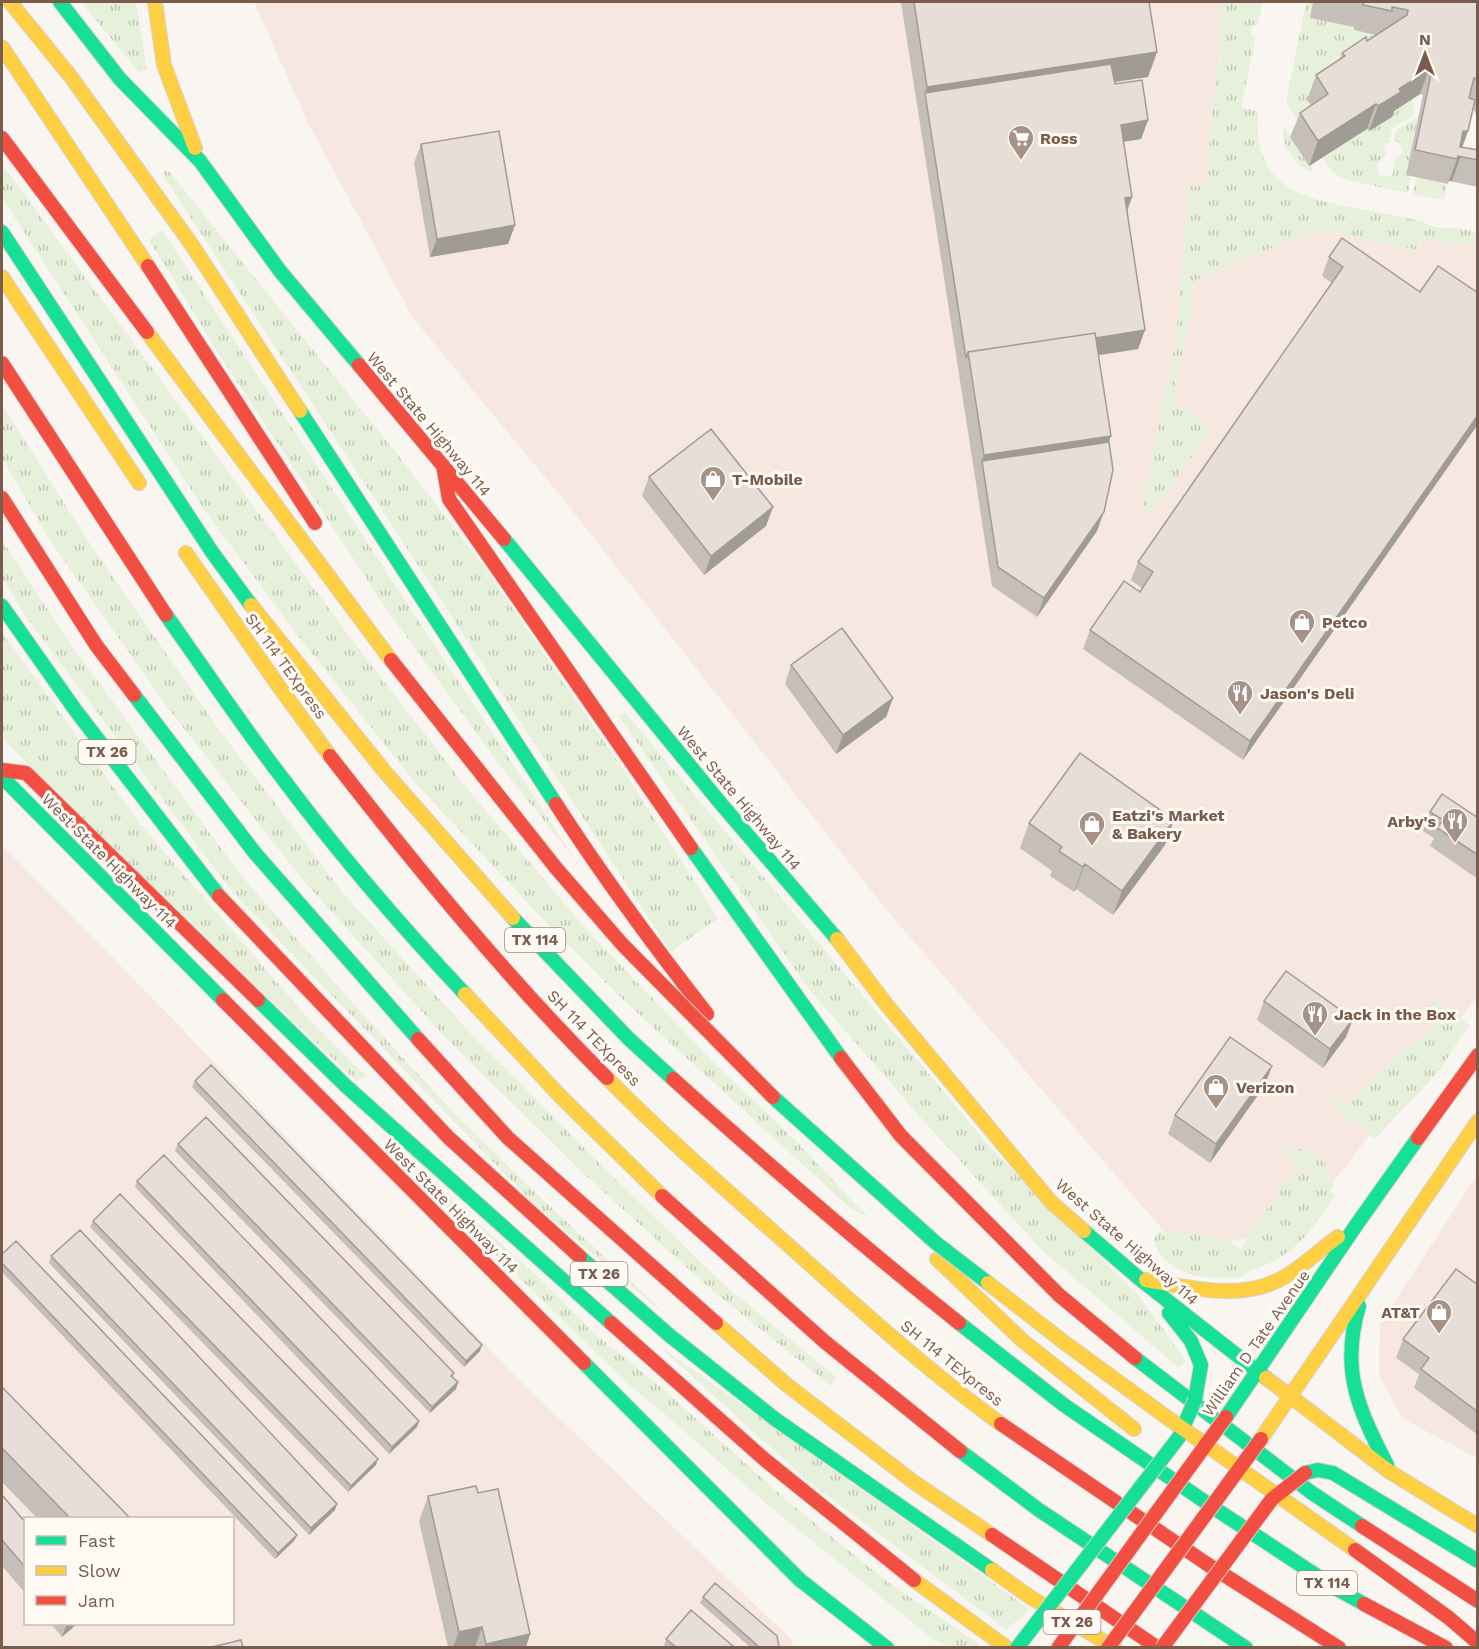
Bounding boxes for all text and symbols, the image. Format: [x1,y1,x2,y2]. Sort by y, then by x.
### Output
north arrow [1395,24,1455,84]
text: N [1419,30,1431,49]
supermarket icon: Ross [1006,123,1036,161]
place label: Ross [1040,129,1078,148]
street label: West State Highway 114 [363,348,495,500]
shop icon: T-Mobile [698,464,728,502]
place label: T-Mobile [732,470,803,489]
shop icon: Petco [1287,607,1317,645]
street label: SH 114 TEXpress [241,609,331,723]
place label: Petco [1322,613,1368,632]
restaurant icon: Jason's Deli [1225,678,1255,716]
place label: Jason's Deli [1260,684,1355,703]
street label: West State Highway 114 [673,722,805,874]
road number: TX 26 [78,740,136,764]
street label: West State Highway 114 [38,790,181,933]
place label: Eatzi's Market & Bakery [1112,806,1225,843]
restaurant icon: Arby's [1440,806,1470,844]
shop icon: Eatzi's Market & Bakery [1077,809,1107,847]
place label: Arby's [1387,812,1436,831]
road number: TX 114 [505,928,565,952]
street label: SH 114 TEXpress [543,986,645,1090]
restaurant icon: Jack in the Box [1300,999,1330,1037]
place label: Jack in the Box [1334,1005,1456,1024]
shop icon: Verizon [1201,1072,1231,1110]
place label: Verizon [1236,1078,1295,1097]
street label: West State Highway 114 [380,1135,523,1278]
street label: West State Highway 114 [1052,1175,1202,1309]
road number: TX 26 [570,1262,628,1286]
street label: William D Tate Avenue [1198,1266,1314,1420]
shop icon: AT&T [1424,1297,1454,1335]
place label: AT&T [1381,1303,1421,1322]
street label: SH 114 TEXpress [897,1316,1007,1410]
legend [24,1517,234,1625]
text: Fast [78,1530,116,1551]
text: Slow [78,1560,121,1581]
road number: TX 114 [1297,1571,1357,1595]
text: Jam [78,1590,115,1611]
road number: TX 26 [1044,1610,1100,1634]

